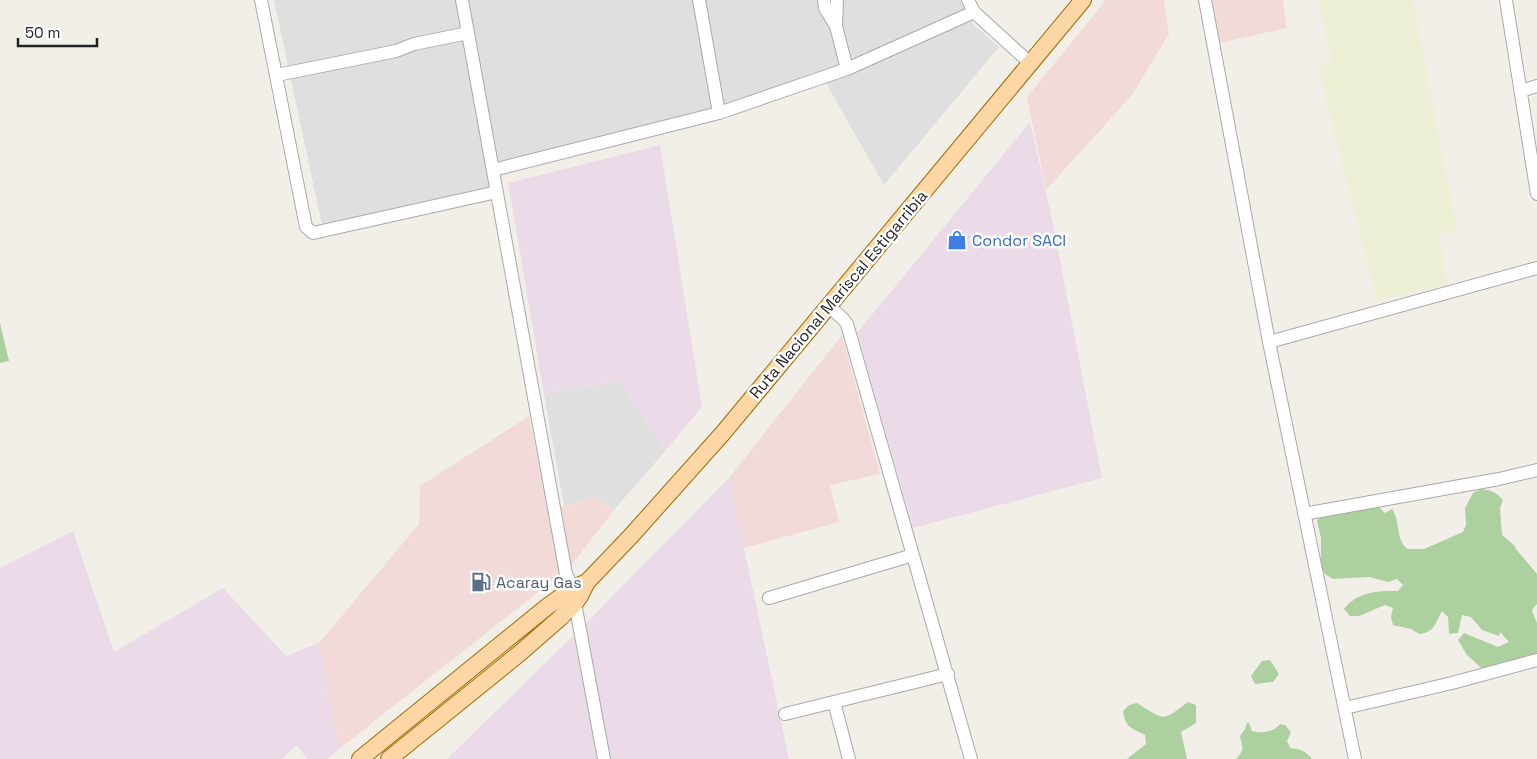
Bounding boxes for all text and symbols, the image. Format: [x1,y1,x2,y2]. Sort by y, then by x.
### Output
scale bar [18,15,96,47]
text: 50 m [25,23,60,42]
street label: Ruta Nacional Mariscal Estigarribia [745,186,932,403]
shop icon: Condor SACI [946,229,968,251]
place label: Condor SACI [972,230,1066,251]
fuel station icon: Acaray Gas [470,571,492,593]
place label: Acaray Gas [496,572,582,593]

